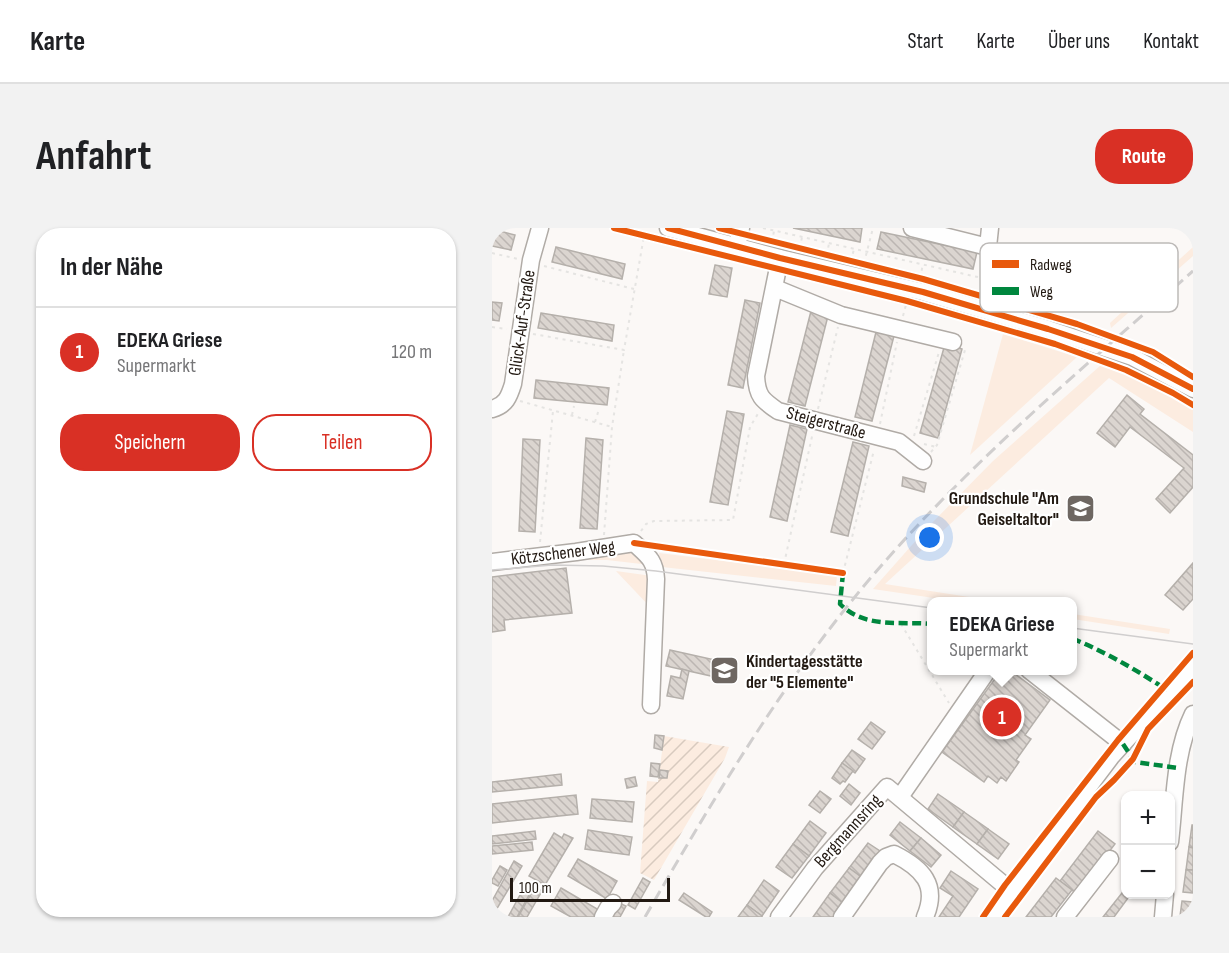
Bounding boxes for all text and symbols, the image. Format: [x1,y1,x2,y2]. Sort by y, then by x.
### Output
text: Karte [30,25,85,58]
text: Start [907,29,944,54]
text: Karte [977,29,1015,54]
text: Über uns [1048,29,1110,54]
text: Kontakt [1143,29,1199,54]
button: Route [1095,129,1193,184]
text: Anfahrt [36,131,151,182]
legend [980,243,1178,312]
text: In der Nähe [60,252,163,283]
text: Radweg [1030,256,1072,275]
street label: Glück-Auf-Straße [504,269,540,377]
text: Weg [1030,283,1053,302]
text: EDEKA Griese [117,327,222,354]
text: 1 [76,340,83,364]
text: 120 m [392,340,432,364]
text: Supermarkt [117,354,196,378]
street label: Steigerstraße [784,402,868,444]
button: Speichern [60,414,240,471]
button: Teilen [252,414,432,471]
place label: Grundschule "Am Geiseltaltor" [949,488,1059,530]
school or university icon: Grundschule "Am Geiseltaltor" [1064,492,1096,524]
your location [915,523,944,552]
street label: Kötzschener Weg [510,536,616,570]
popup [927,597,1077,675]
text: EDEKA Griese [949,611,1055,638]
text: Supermarkt [949,638,1028,662]
place label: Kindertagesstätte der "5 Elemente" [746,651,863,693]
school or university icon: Kindertagesstätte der "5 Elemente" [709,655,741,687]
pin: 1 [982,694,1022,740]
street label: Bergmannsring [810,790,886,872]
map controls [1121,791,1175,899]
button: + [1121,791,1175,845]
button: − [1121,845,1175,899]
scale bar [510,875,670,902]
text: 100 m [519,879,552,898]

